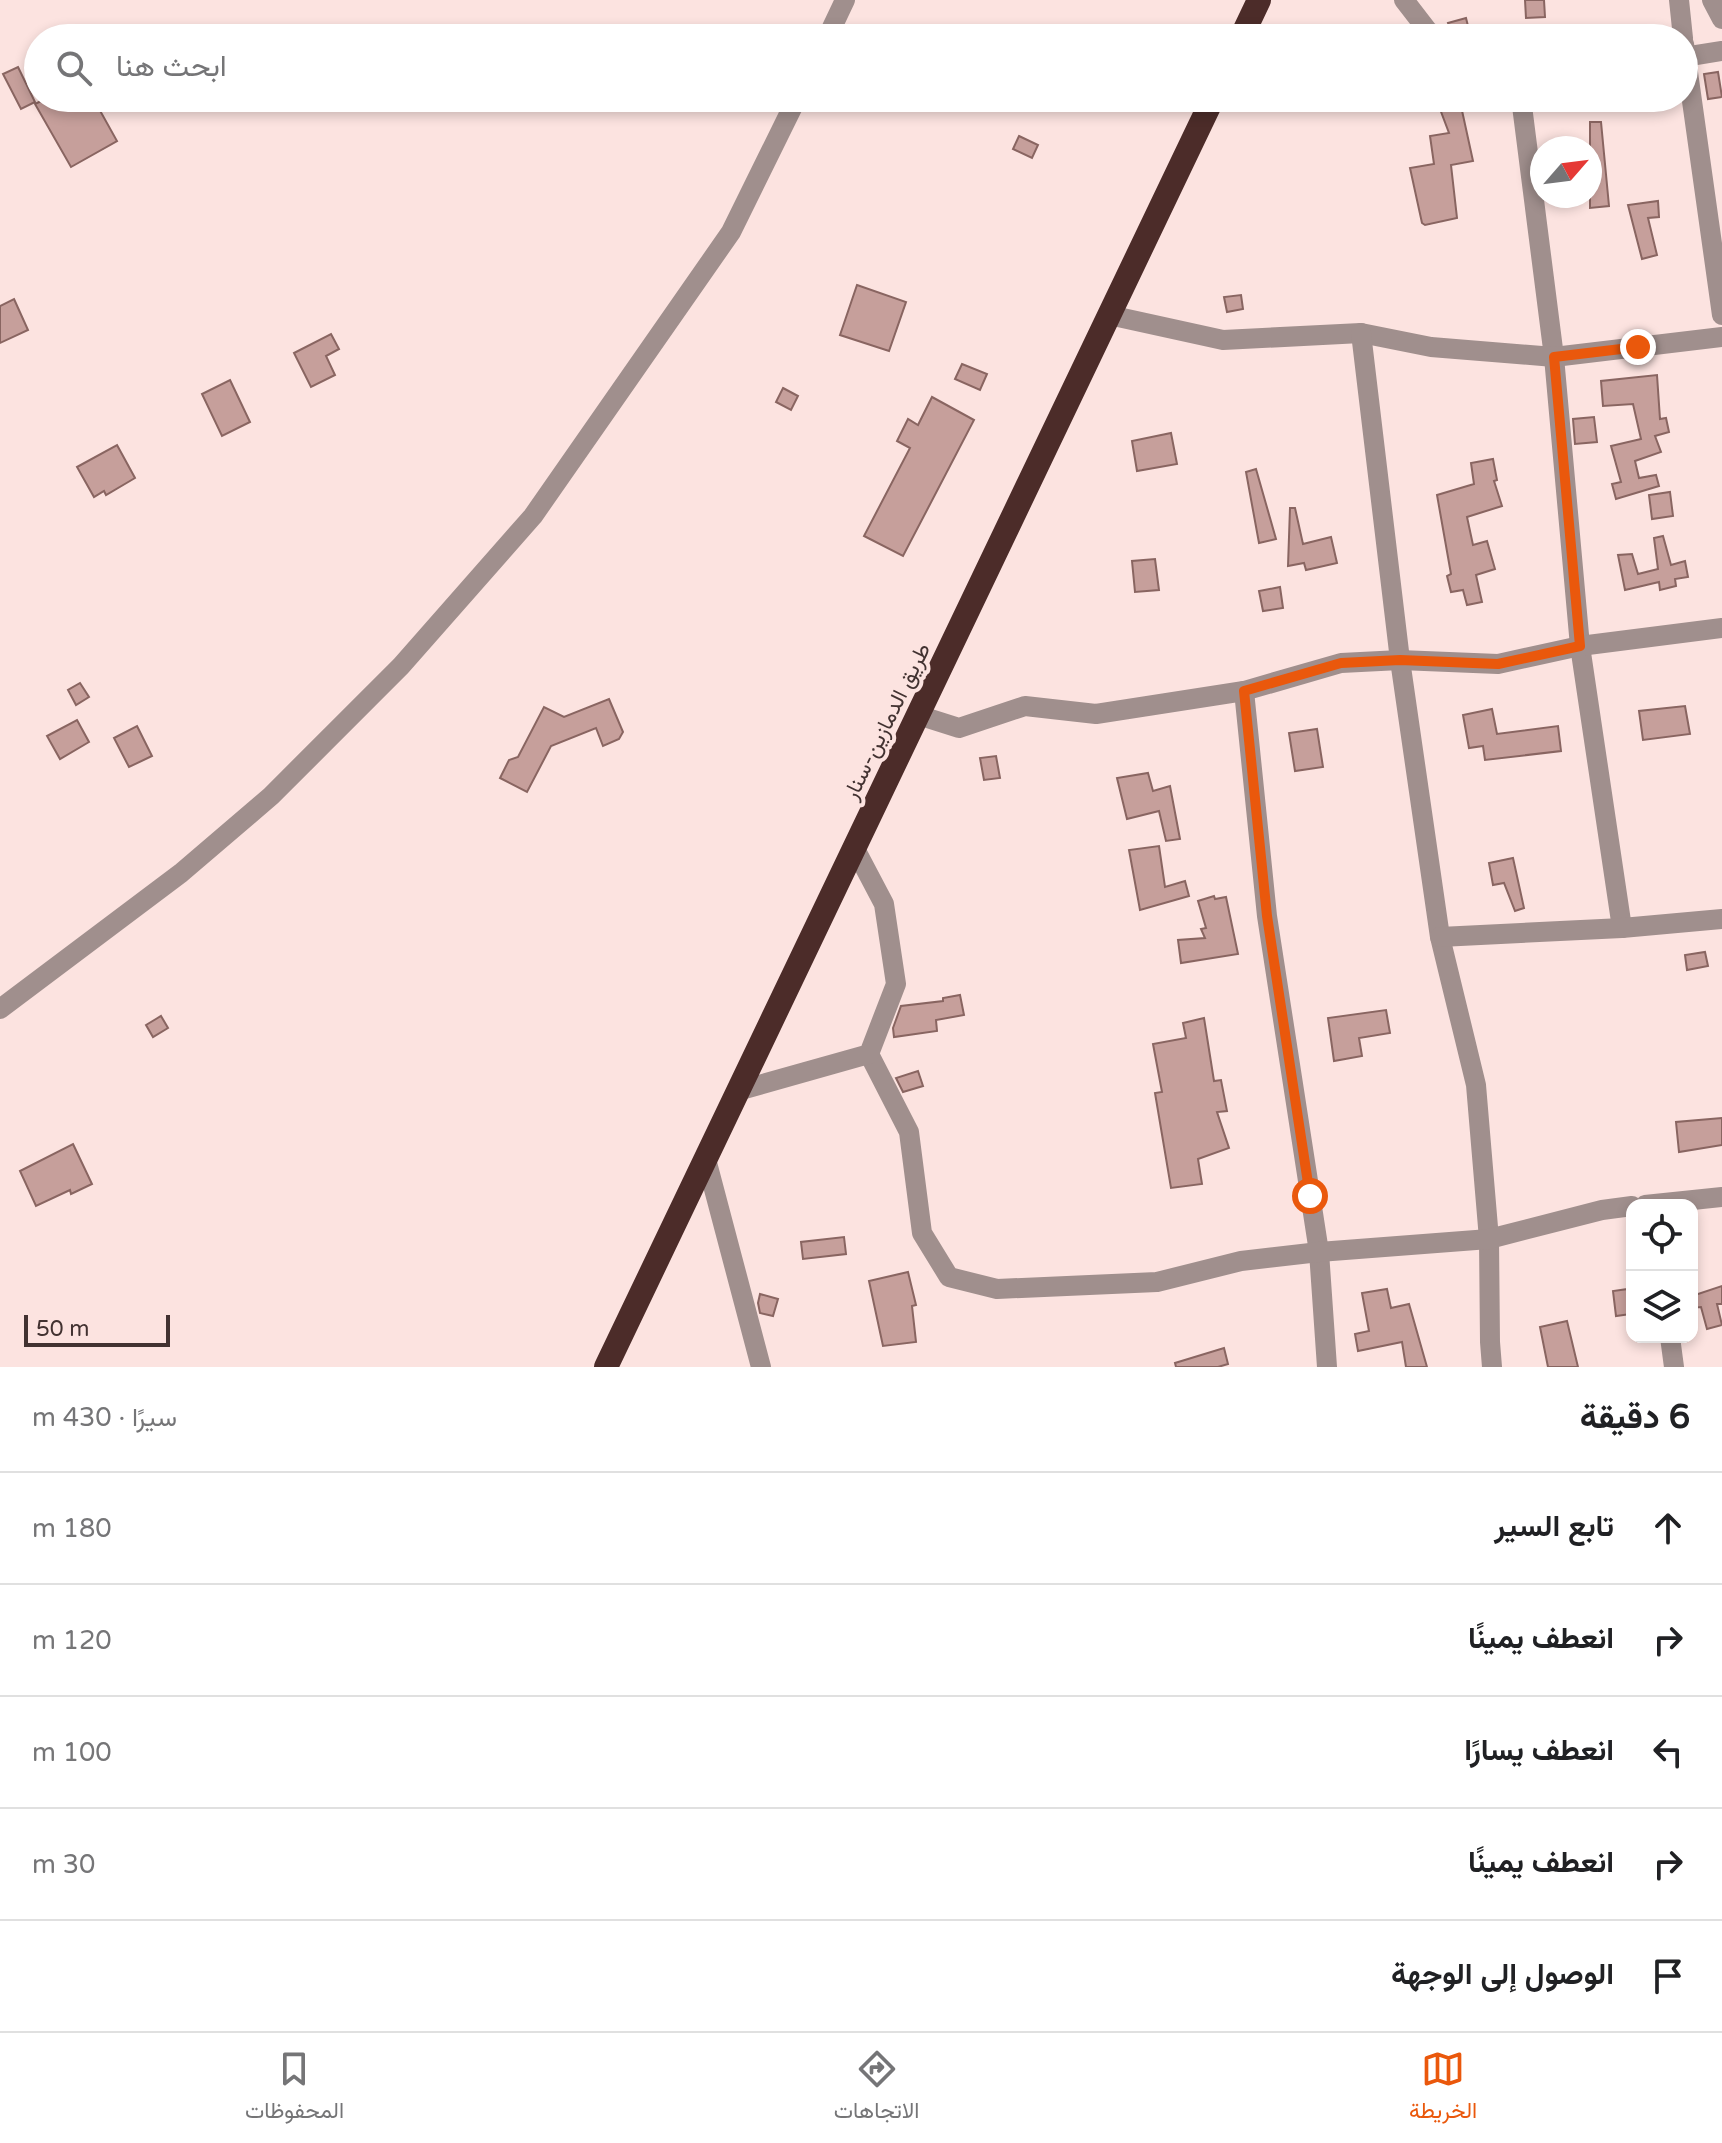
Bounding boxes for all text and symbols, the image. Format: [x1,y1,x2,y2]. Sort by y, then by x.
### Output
search box [24,24,1698,112]
icon: search [52,46,96,90]
text: ابحث هنا [116,48,227,85]
north arrow [1530,136,1602,208]
route end [1620,329,1656,365]
street label: طريق الدمازين-سنار [837,639,936,805]
route start [1292,1178,1328,1214]
map controls [1626,1199,1698,1343]
button: locate [1626,1199,1698,1271]
button: layers [1626,1271,1698,1343]
scale bar [24,1311,170,1347]
text: 50 m [36,1316,90,1342]
text: 6 دقيقة [1580,1397,1690,1438]
text: سيرًا · 430 m [32,1402,177,1433]
icon: ahead [1646,1506,1690,1550]
text: تابع السير [1494,1508,1614,1545]
text: 180 m [32,1513,112,1544]
icon: right [1646,1618,1690,1662]
text: انعطف يمينًا [1468,1620,1614,1657]
text: 120 m [32,1625,112,1656]
icon: left [1646,1730,1690,1774]
text: انعطف يسارًا [1464,1732,1614,1769]
text: 100 m [32,1737,112,1768]
icon: right [1646,1842,1690,1886]
text: انعطف يمينًا [1468,1844,1614,1881]
text: 30 m [32,1849,95,1880]
icon: arrive [1646,1954,1690,1998]
text: الوصول إلى الوجهة [1391,1956,1614,1993]
tab: المحفوظات [245,2047,344,2130]
tab: الاتجاهات [834,2047,919,2130]
tab: الخريطة [1409,2047,1477,2130]

